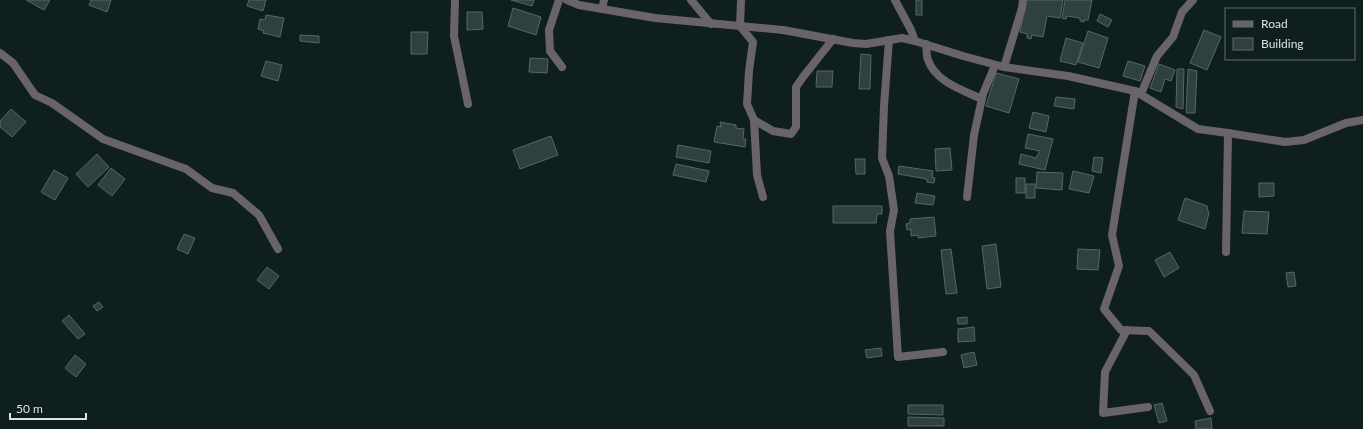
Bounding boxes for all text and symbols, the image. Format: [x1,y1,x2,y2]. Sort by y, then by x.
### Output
legend [1225,8,1355,60]
text: Road [1261,16,1288,31]
text: Building [1261,36,1304,51]
scale bar [10,395,86,421]
text: 50 m [16,401,43,416]

